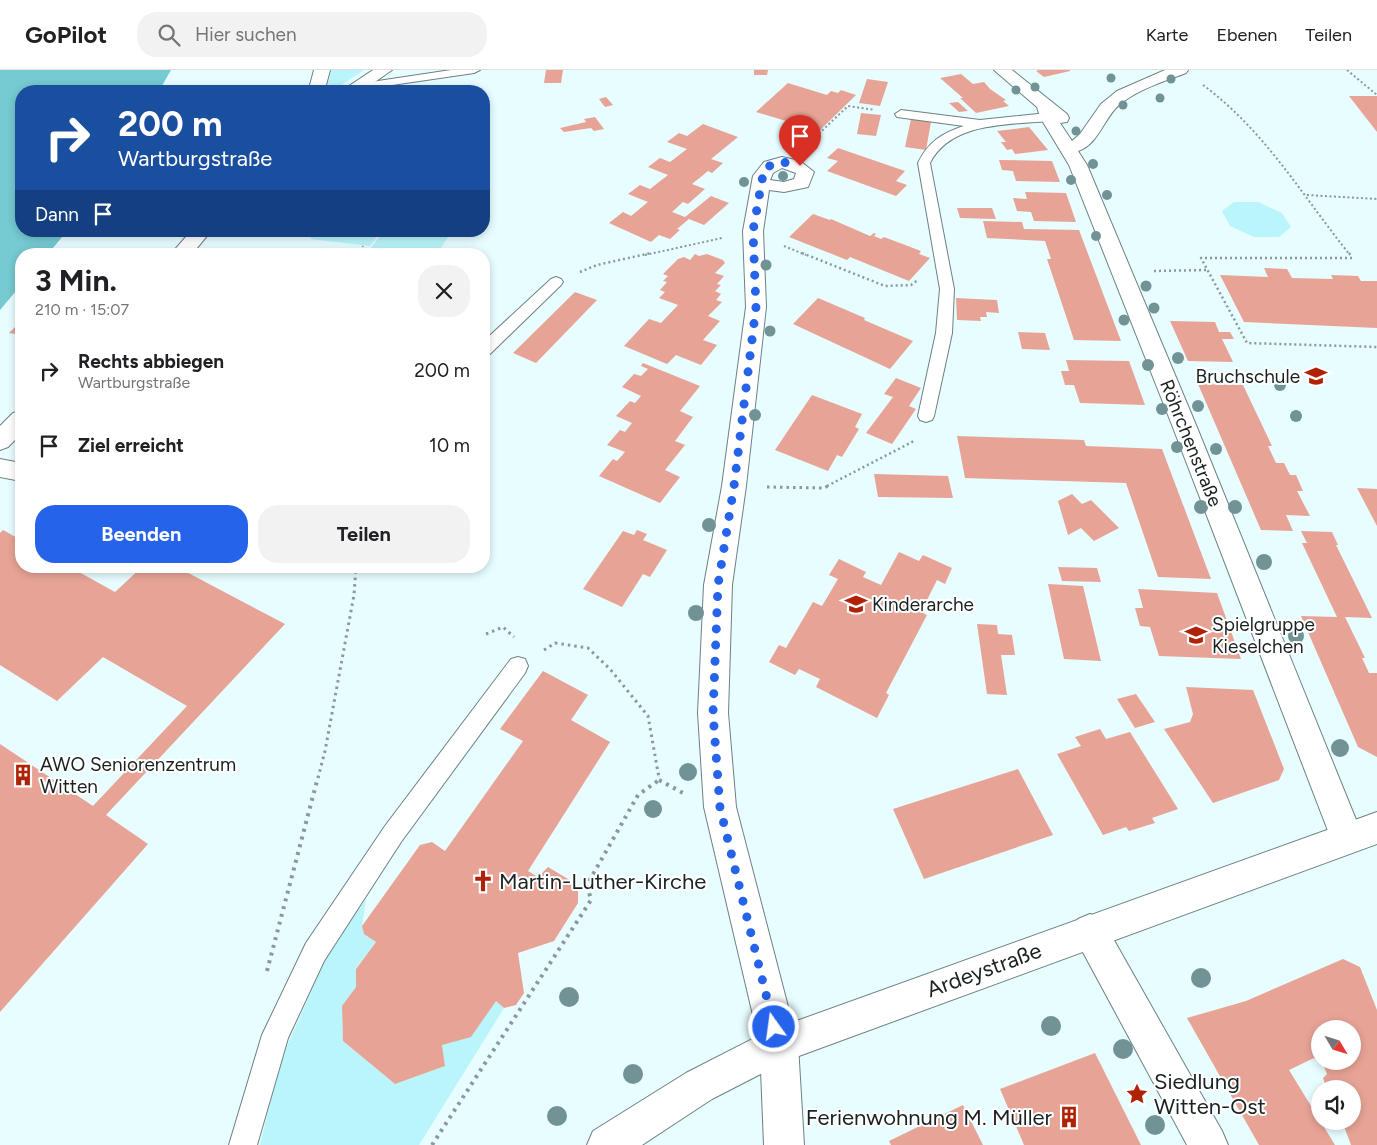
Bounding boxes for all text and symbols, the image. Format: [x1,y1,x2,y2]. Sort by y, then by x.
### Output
search box [137,12,487,57]
text: GoPilot [25,20,107,49]
icon: search [155,21,183,49]
text: Hier suchen [195,23,297,46]
text: Karte [1146,24,1188,46]
text: Ebenen [1216,24,1277,46]
text: Teilen [1305,24,1352,46]
text: 200 m [118,103,222,145]
icon: right [35,105,100,170]
pin [779,115,821,166]
icon: arrive [786,122,814,150]
text: Wartburgstraße [118,145,272,172]
icon: arrive [89,200,117,228]
text: Dann [35,203,79,226]
text: 3 Min. [35,262,117,299]
button: close [418,265,470,317]
text: 210 m · 15:07 [35,300,129,319]
text: Rechts abbiegen [78,350,224,373]
icon: right [35,357,63,385]
text: 200 m [414,359,470,382]
school or university icon: Bruchschule [1303,363,1329,389]
place label: Bruchschule [1196,365,1300,388]
text: Wartburgstraße [78,373,190,392]
street label: Röhrchenstraße [1155,376,1227,510]
icon: arrive [35,432,63,460]
text: Ziel erreicht [78,434,184,457]
text: 10 m [429,434,470,457]
button: Beenden [35,505,248,563]
button: Teilen [258,505,470,563]
school or university icon: Kinderarche [843,591,869,617]
place label: Kinderarche [872,593,974,616]
place label: Spielgruppe Kieselchen [1212,613,1315,658]
school or university icon: Spielgruppe Kieselchen [1183,622,1209,648]
place label: AWO Seniorenzentrum Witten [40,753,236,798]
building icon: AWO Seniorenzentrum Witten [10,762,36,788]
church icon: Martin-Luther-Kirche [470,868,496,894]
place label: Martin-Luther-Kirche [499,868,706,895]
street label: Ardeystraße [923,937,1045,1003]
position arrow [747,1000,799,1052]
north arrow [1311,1020,1361,1070]
map controls [1311,1020,1361,1130]
place label: Siedlung Witten-Ost [1154,1068,1266,1120]
button: sound [1311,1080,1361,1130]
place icon: Siedlung Witten-Ost [1124,1081,1150,1107]
place label: Ferienwohnung M. Müller [806,1104,1053,1131]
building icon: Ferienwohnung M. Müller [1056,1104,1082,1130]

